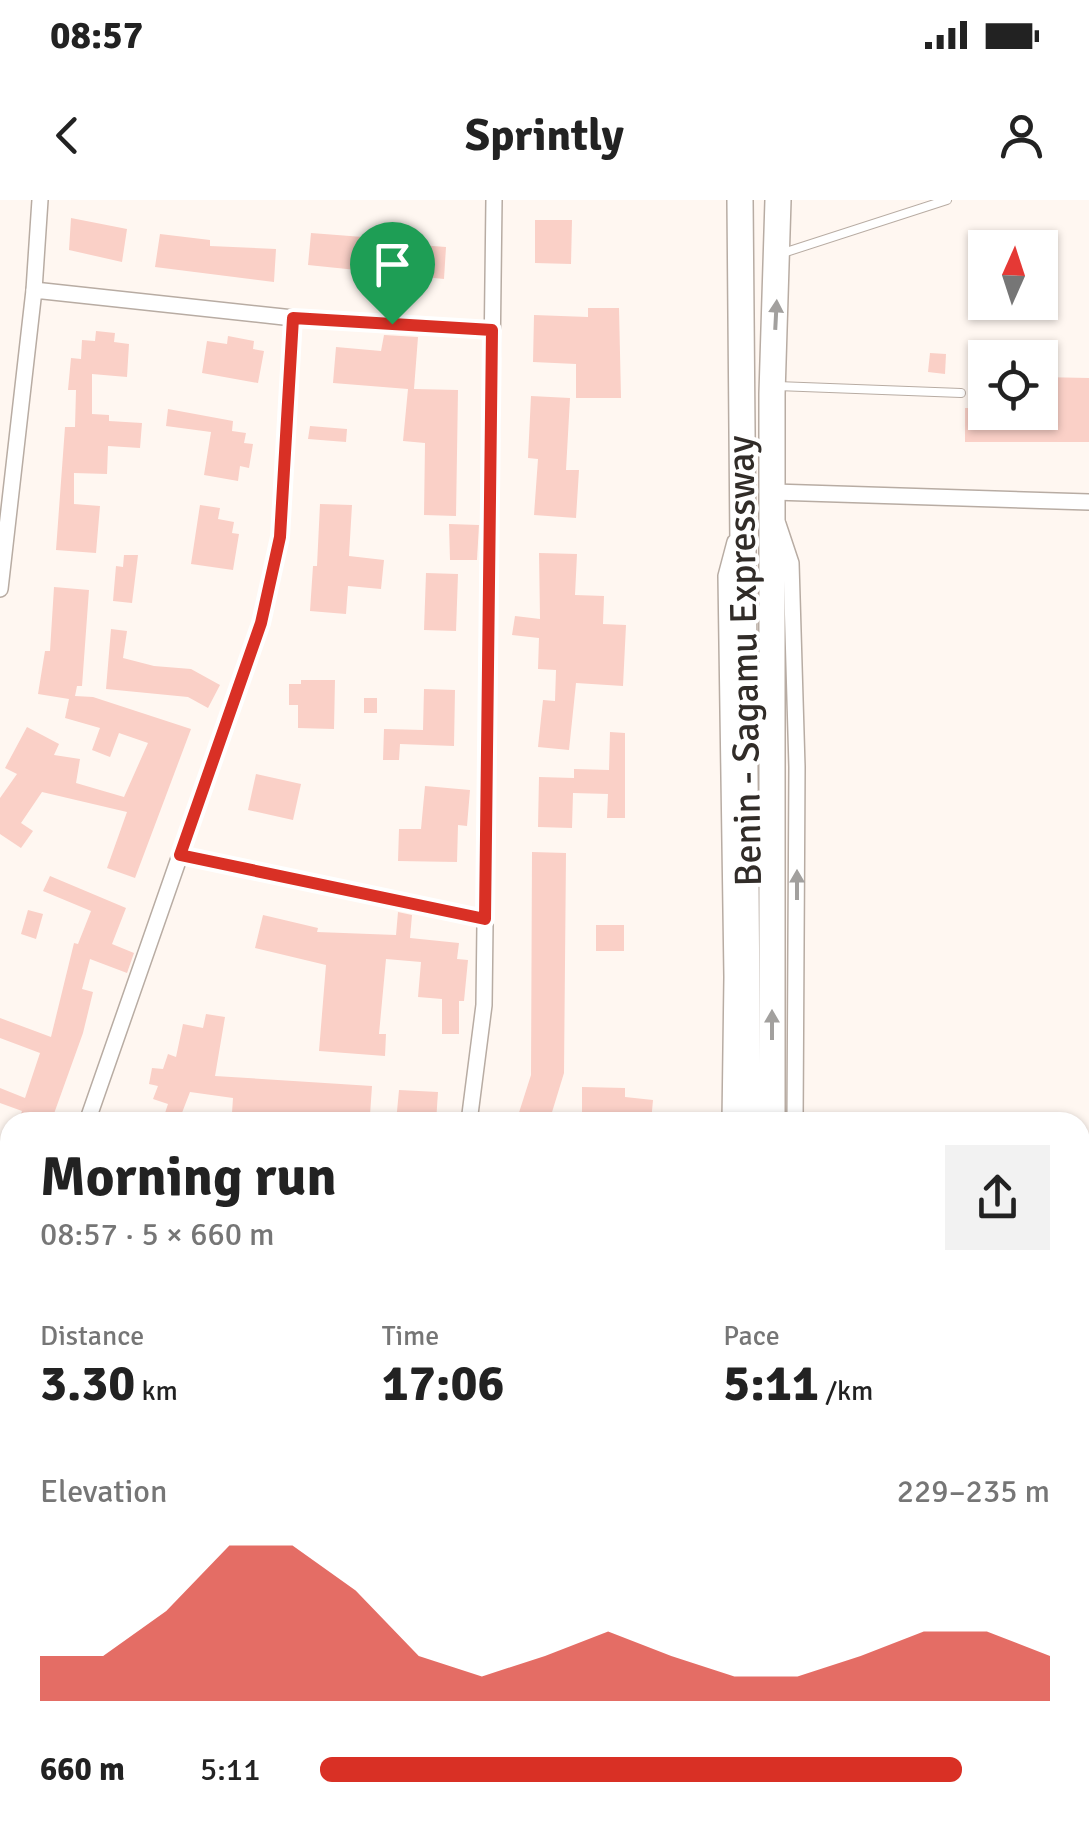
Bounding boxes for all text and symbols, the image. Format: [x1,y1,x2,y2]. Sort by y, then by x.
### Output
text: 08:57 [50,12,143,59]
icon: back [40,108,95,163]
text: Sprintly [465,108,624,163]
icon: person [994,108,1049,163]
pin [350,222,435,325]
north arrow [968,230,1058,320]
map controls [968,230,1058,430]
icon: arrive [365,237,420,292]
one-way arrow [768,299,784,331]
button: locate [968,340,1058,430]
street label: Benin - Sagamu Expressway [717,435,772,887]
one-way arrow [789,869,805,901]
one-way arrow [764,1009,780,1041]
text: Morning run [40,1143,337,1211]
button: share [945,1145,1050,1250]
text: 08:57 · 5 × 660 m [40,1215,275,1254]
text: Distance [40,1319,144,1353]
text: Time [382,1319,439,1353]
text: Pace [723,1319,780,1353]
text: 3.30 [40,1353,135,1415]
text: 17:06 [382,1353,504,1415]
text: 5:11 [723,1353,819,1415]
text: km [135,1374,178,1408]
text: /km [819,1374,873,1408]
text: Elevation [40,1472,167,1511]
text: 229–235 m [897,1472,1050,1511]
text: 660 m [40,1750,125,1789]
text: 5:11 [200,1750,260,1789]

